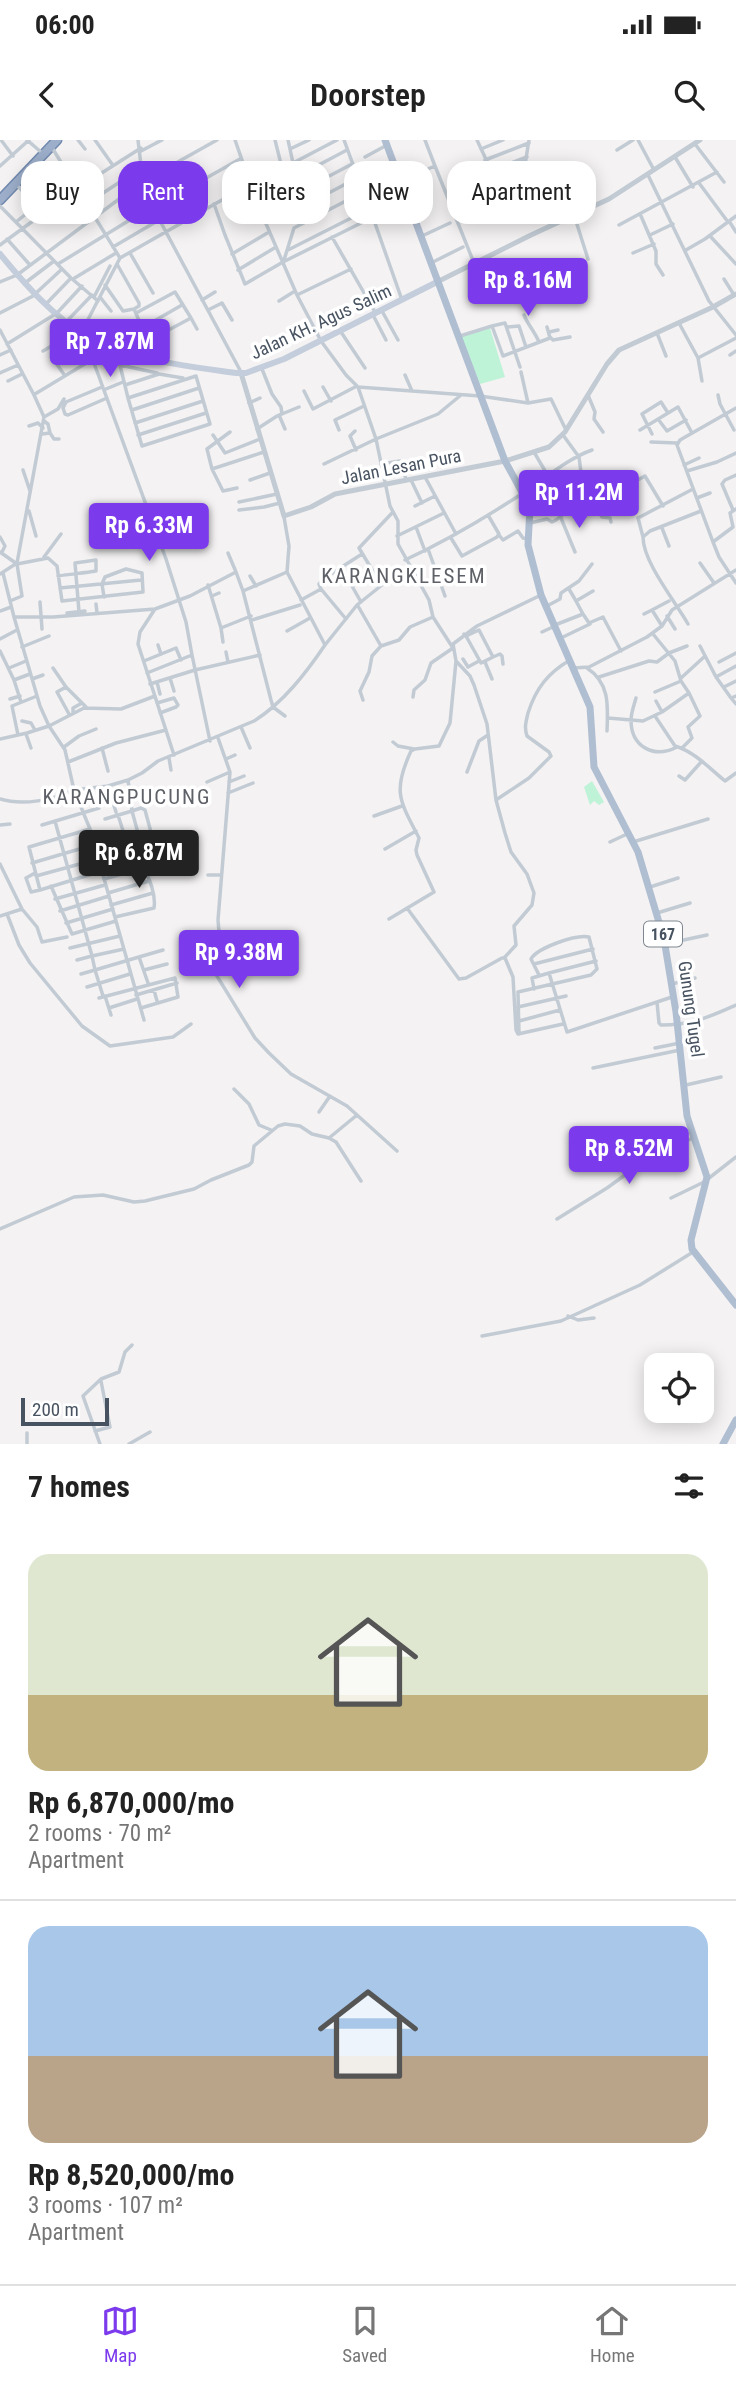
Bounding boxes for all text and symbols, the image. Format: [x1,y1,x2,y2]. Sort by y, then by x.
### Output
text: 06:00 [35,10,95,40]
icon: back [28,76,66,114]
text: Doorstep [310,76,426,114]
icon: search [670,76,708,114]
chip: Buy [21,161,104,224]
chip: Rent [118,161,208,224]
chip: Filters [222,161,330,224]
chip: New [344,161,433,224]
chip: Apartment [447,161,596,224]
pin: Rp 8.16M [456,258,600,318]
text: Rp 8.16M [484,267,572,294]
street label: Jalan KH. Agus Salim [247,280,394,363]
pin: Rp 7.87M [38,320,182,379]
text: Rp 7.87M [66,328,154,355]
street label: Jalan Lesan Pura [339,445,463,488]
pin: Rp 11.2M [507,470,651,530]
text: Rp 11.2M [535,479,623,506]
pin: Rp 6.33M [77,504,221,563]
text: Rp 6.33M [105,512,193,539]
district label: KARANGKLESEM [321,564,487,588]
district label: KARANGPUCUNG [43,785,211,809]
pin: Rp 6.87M [67,830,211,890]
text: Rp 6.87M [95,839,183,866]
road number: 167 [644,922,682,946]
pin: Rp 9.38M [167,930,311,990]
text: Rp 9.38M [195,939,283,966]
street label: Gunung Tugel [674,960,709,1058]
pin: Rp 8.52M [557,1126,701,1186]
text: Rp 8.52M [585,1135,673,1162]
map controls [644,1353,714,1423]
button: locate [644,1353,714,1423]
scale bar [21,1395,108,1427]
text: 200 m [32,1398,79,1421]
icon: filters [670,1467,708,1505]
text: 7 homes [28,1469,130,1504]
icon: home [305,1599,431,1725]
text: Rp 6,870,000/mo [28,1785,234,1820]
text: 2 rooms · 70 m² [28,1820,171,1847]
text: Apartment [28,1847,124,1874]
icon: home [305,1971,431,2097]
text: Rp 8,520,000/mo [28,2157,234,2192]
text: 3 rooms · 107 m² [28,2192,183,2219]
text: Apartment [28,2219,124,2246]
tab: Map [101,2302,139,2367]
tab: Saved [342,2302,387,2367]
tab: Home [590,2302,635,2367]

